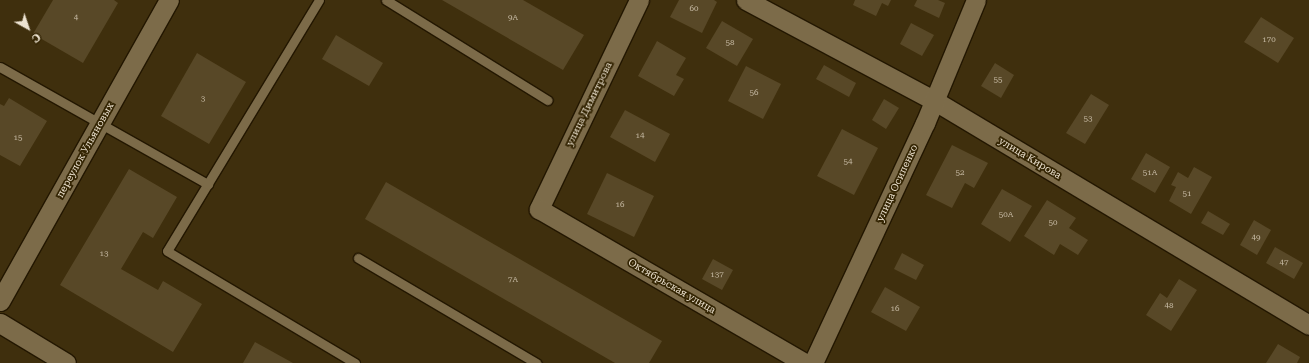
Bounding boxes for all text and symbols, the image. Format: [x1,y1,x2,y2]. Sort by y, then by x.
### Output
house number: 60 [690,4,698,14]
north arrow [8,8,48,48]
house number: 4 [74,13,78,23]
house number: 9А [508,13,518,23]
text: С [29,30,43,45]
house number: 170 [1262,35,1276,45]
house number: 58 [726,38,734,48]
street label: улица Димитрова [563,60,615,148]
house number: 55 [994,75,1002,85]
house number: 56 [750,88,758,98]
house number: 3 [201,94,205,104]
street label: переулок Ульяновых [54,100,116,200]
house number: 53 [1084,114,1092,124]
house number: 14 [636,131,644,141]
house number: 15 [14,133,22,143]
street label: улица Кирова [997,135,1063,181]
street label: улица Осипенко [874,142,920,224]
house number: 54 [844,157,852,167]
house number: 52 [956,168,964,178]
house number: 51А [1143,168,1157,178]
house number: 51 [1183,189,1191,199]
house number: 16 [616,200,624,210]
house number: 50А [999,210,1013,220]
house number: 50 [1049,218,1057,228]
house number: 49 [1252,233,1260,243]
house number: 13 [100,249,108,259]
street label: Октябрьская улица [626,256,718,316]
house number: 47 [1280,258,1288,268]
house number: 137 [710,270,724,280]
house number: 7А [508,275,518,285]
house number: 48 [1165,301,1173,311]
house number: 16 [891,304,899,314]

